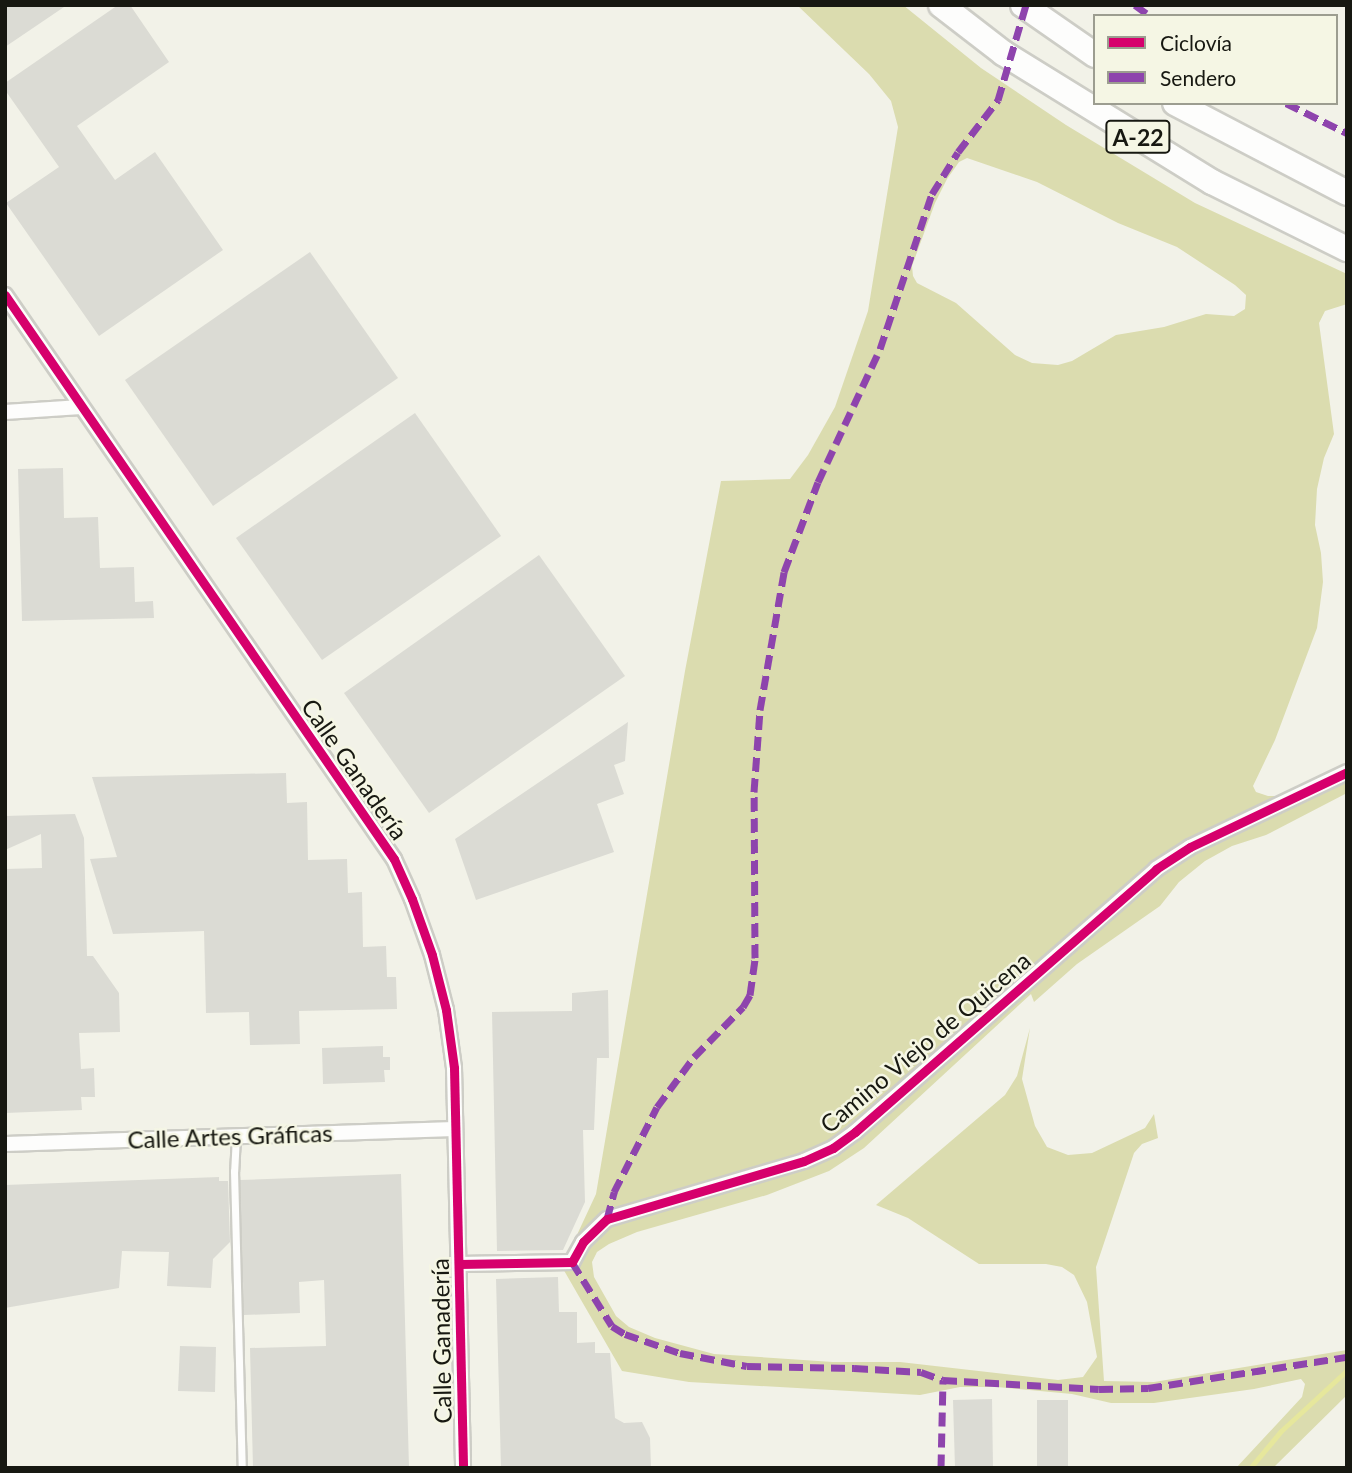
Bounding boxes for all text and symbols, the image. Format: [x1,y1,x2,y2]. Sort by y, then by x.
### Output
legend [1093,14,1338,105]
text: Ciclovía [1160,30,1232,55]
text: Sendero [1160,65,1236,90]
road number: A-22 [1105,118,1171,156]
street label: Calle Ganadería [296,693,414,845]
street label: Camino Viejo de Quicena [814,945,1036,1139]
street label: Calle Artes Gráficas [127,1118,333,1154]
street label: Calle Ganadería [425,1258,457,1424]

